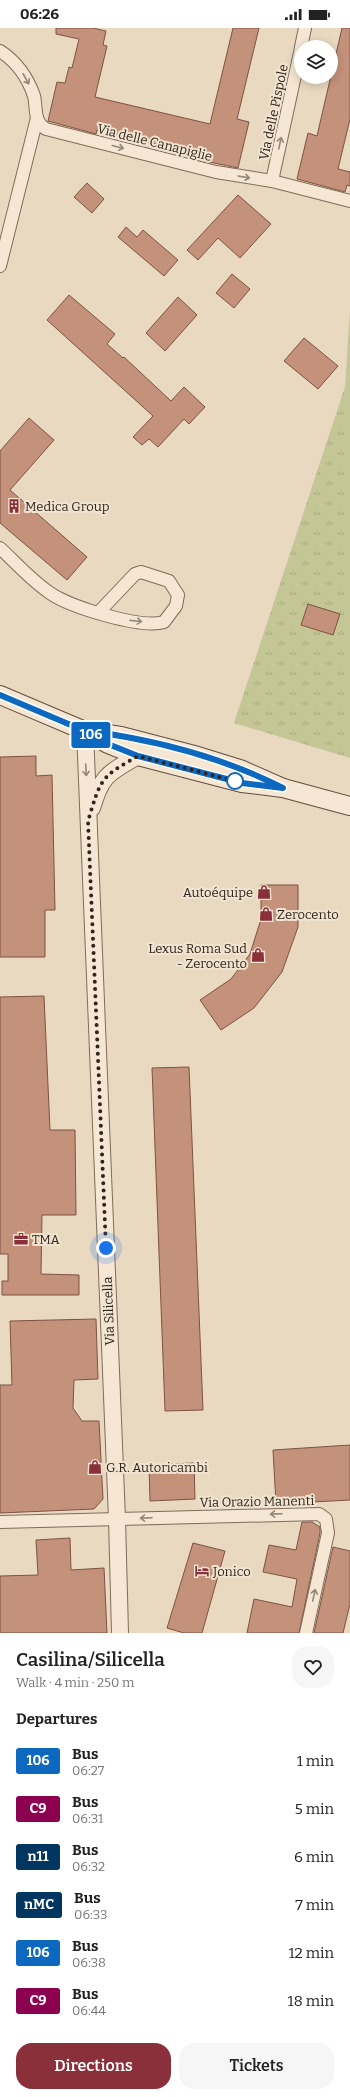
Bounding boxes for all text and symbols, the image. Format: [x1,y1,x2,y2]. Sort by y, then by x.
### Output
text: 06:26 [20,5,59,23]
map controls [294,40,338,84]
button: layers [294,40,338,84]
street label: Via delle Pispole [256,63,291,161]
one-way arrow [23,73,31,85]
street label: Via delle Canapiglie [96,121,214,164]
one-way arrow [276,137,284,150]
one-way arrow [111,144,124,152]
one-way arrow [237,173,250,181]
building icon: Medica Group [6,498,22,514]
place label: Medica Group [25,499,110,514]
one-way arrow [129,617,142,625]
line badge: 106 [68,722,114,748]
text: 106 [79,726,103,743]
one-way arrow [83,763,90,776]
unlabelled marker [226,772,244,790]
shop icon: Autoéquipe [256,884,272,900]
place label: Autoéquipe [183,885,253,900]
shop icon: Zerocento [258,906,274,922]
place label: Zerocento [277,907,339,922]
place label: Lexus Roma Sud - Zerocento [148,941,247,971]
shop icon: Lexus Roma Sud - Zerocento [250,947,266,963]
office icon: TMA [13,1231,29,1247]
place label: TMA [32,1232,61,1247]
your location [96,1238,116,1258]
street label: Via Silicella [100,1276,117,1346]
shop icon: G.R. Autoricambi [87,1459,103,1475]
place label: G.R. Autoricambi [106,1460,208,1475]
street label: Via Orazio Manenti [200,1493,315,1510]
one-way arrow [270,1510,283,1518]
one-way arrow [140,1514,153,1522]
hotel icon: Jonico [194,1563,210,1579]
place label: Jonico [212,1564,251,1579]
one-way arrow [311,1589,319,1602]
button: heart [292,1646,334,1688]
text: Casilina/Silicella [16,1648,165,1671]
text: Walk · 4 min · 250 m [16,1675,134,1690]
text: Departures [16,1710,97,1728]
text: Bus [72,1745,98,1763]
text: 106 [26,1752,50,1769]
text: 1 min [297,1752,334,1770]
text: 06:27 [72,1763,104,1778]
text: Bus [72,1793,98,1811]
text: C9 [30,1800,46,1817]
text: 5 min [295,1800,334,1818]
text: 06:31 [72,1811,103,1826]
text: Bus [72,1841,98,1859]
text: n11 [27,1848,49,1865]
text: 6 min [294,1848,334,1866]
text: 06:32 [72,1859,105,1874]
text: Bus [74,1889,101,1907]
text: nMC [24,1896,54,1913]
text: 7 min [295,1896,334,1914]
text: 06:33 [74,1907,107,1922]
text: Bus [72,1937,98,1955]
text: 106 [26,1944,50,1961]
text: 12 min [288,1944,334,1962]
text: 06:38 [72,1955,106,1970]
text: Bus [72,1985,98,2003]
text: C9 [30,1992,46,2009]
text: 18 min [288,1992,334,2010]
text: 06:44 [72,2003,106,2018]
button: Directions [16,2043,171,2089]
button: Tickets [179,2043,334,2089]

